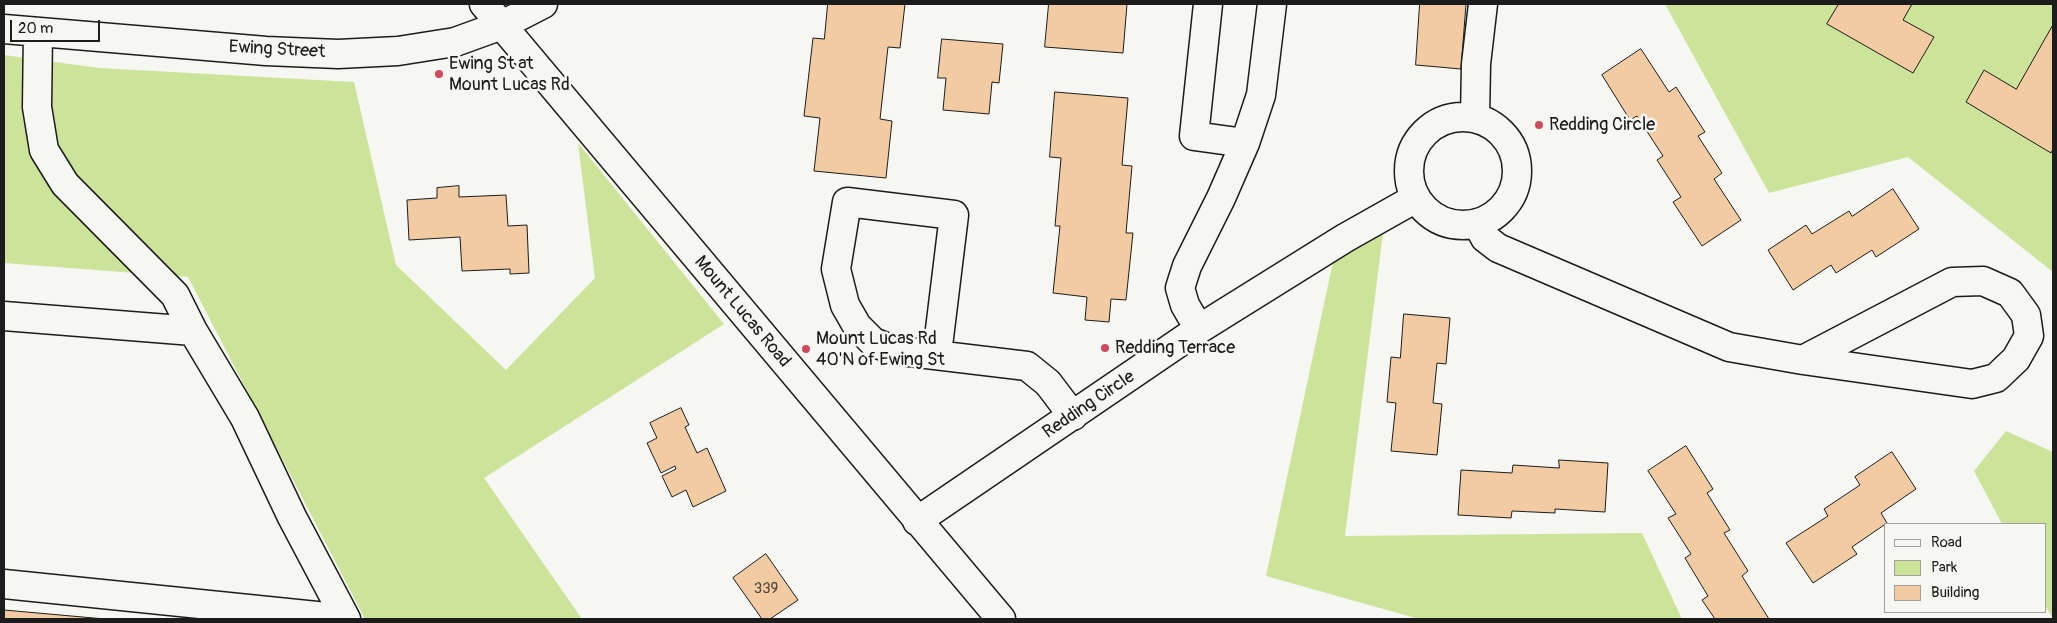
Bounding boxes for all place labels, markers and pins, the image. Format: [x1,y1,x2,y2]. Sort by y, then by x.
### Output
place label: Ewing St at Mount Lucas Rd [449,53,570,96]
marker: Ewing St at Mount Lucas Rd [433,68,445,80]
place label: Redding Circle [1549,114,1655,136]
marker: Redding Circle [1533,119,1545,131]
place label: Mount Lucas Rd 40'N of Ewing St [816,328,945,370]
place label: Redding Terrace [1115,337,1235,359]
marker: Redding Terrace [1099,342,1111,354]
marker: Mount Lucas Rd 40'N of Ewing St [800,343,812,355]

